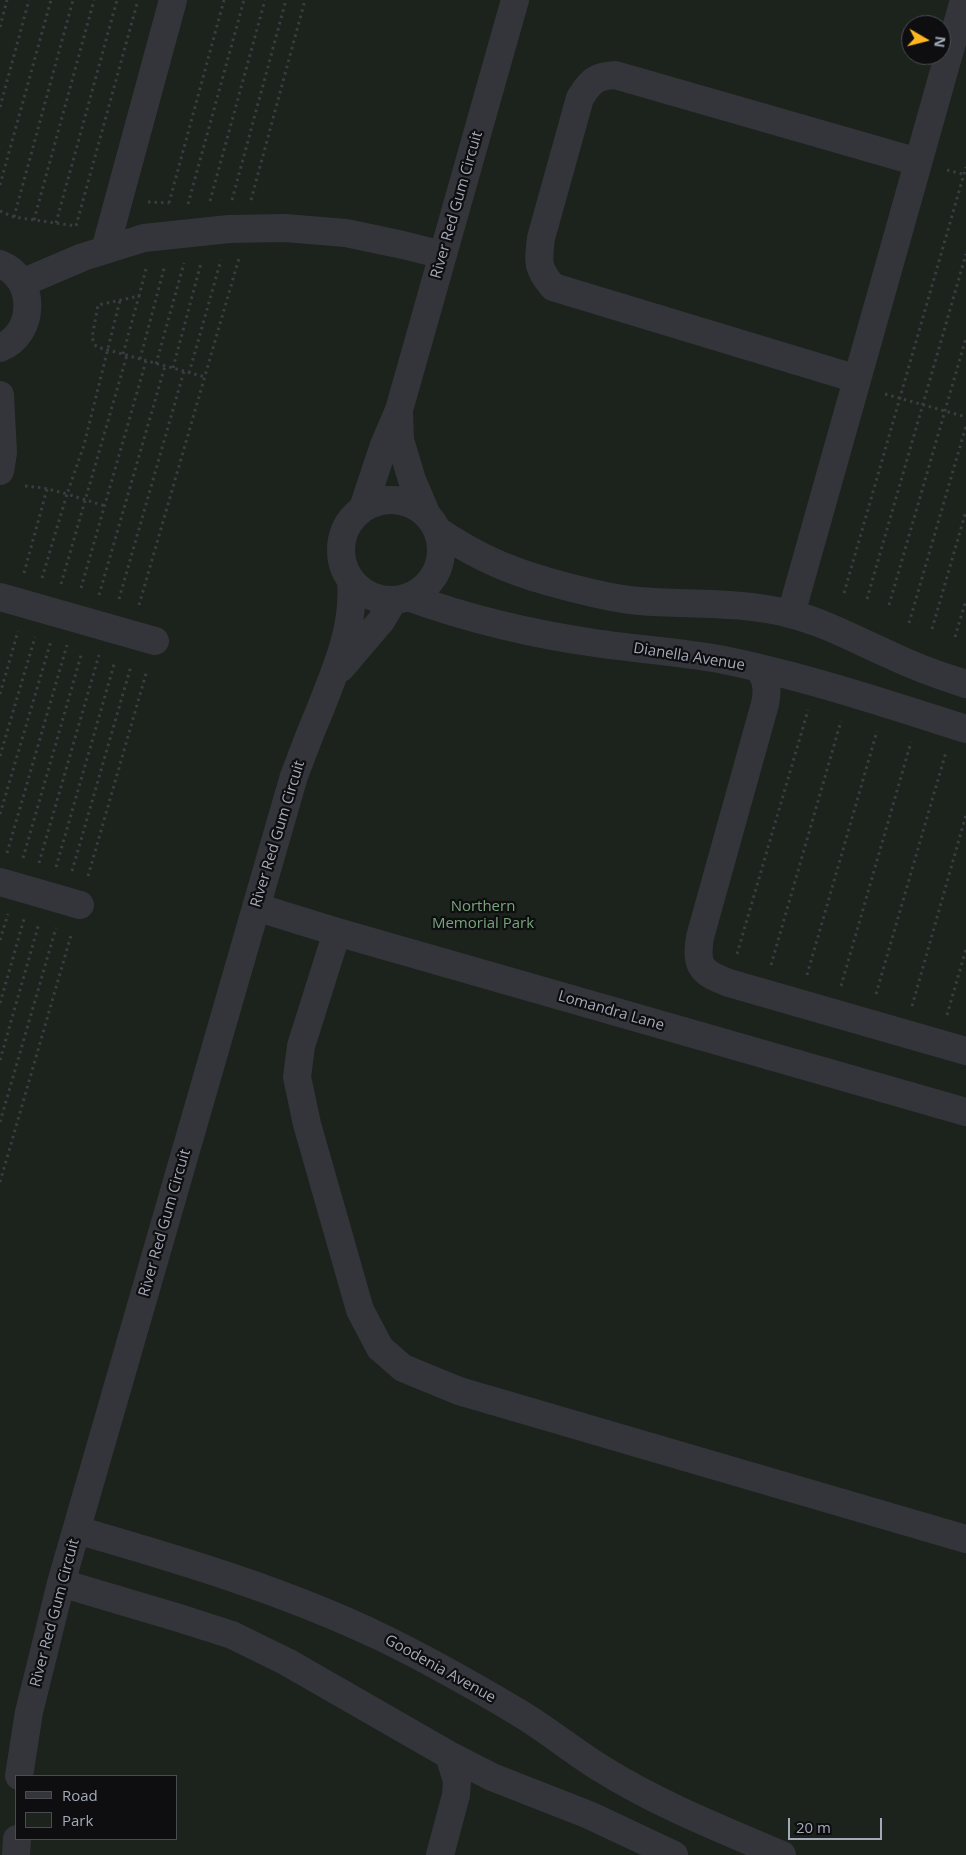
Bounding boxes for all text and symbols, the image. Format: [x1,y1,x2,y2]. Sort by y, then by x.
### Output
north arrow [901,15,951,65]
text: N [930,35,951,49]
street label: River Red Gum Circuit [427,129,487,281]
street label: Dianella Avenue [632,639,746,675]
street label: River Red Gum Circuit [247,758,309,910]
park label: Northern Memorial Park [432,898,534,933]
street label: Lomandra Lane [556,987,666,1035]
street label: River Red Gum Circuit [135,1147,195,1299]
street label: River Red Gum Circuit [27,1537,83,1689]
street label: Goodenia Avenue [381,1631,499,1707]
legend [15,1775,178,1840]
text: Road [62,1785,98,1805]
scale bar [791,1808,885,1840]
text: Park [62,1810,93,1830]
text: 20 m [796,1817,831,1837]

